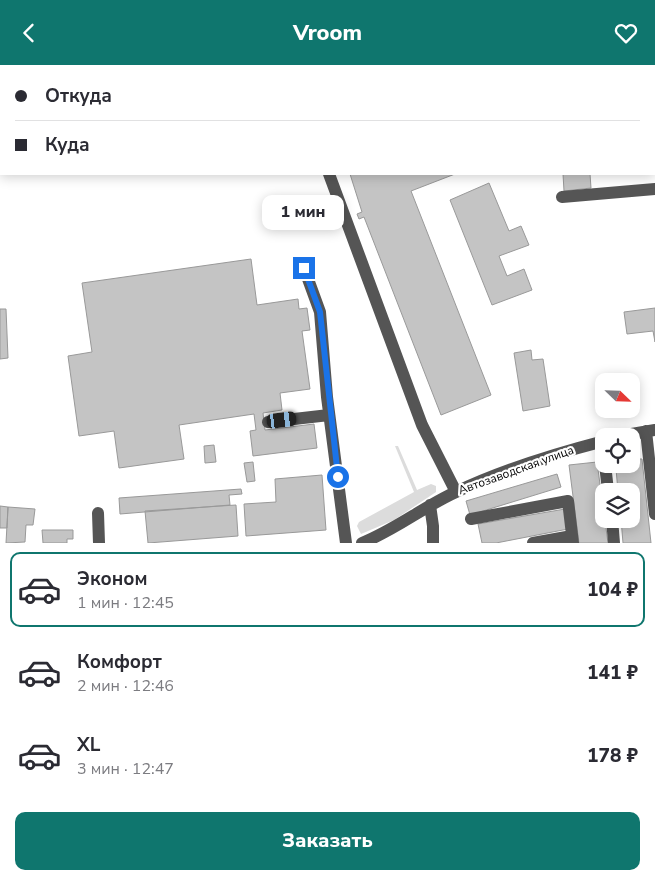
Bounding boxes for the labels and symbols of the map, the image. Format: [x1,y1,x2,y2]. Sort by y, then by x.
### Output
callout: 1 мин [263,195,345,231]
route end [293,257,315,279]
north arrow [595,373,640,417]
car [266,411,297,429]
street label: Автозаводская улица [456,442,576,498]
route start [327,466,349,488]

